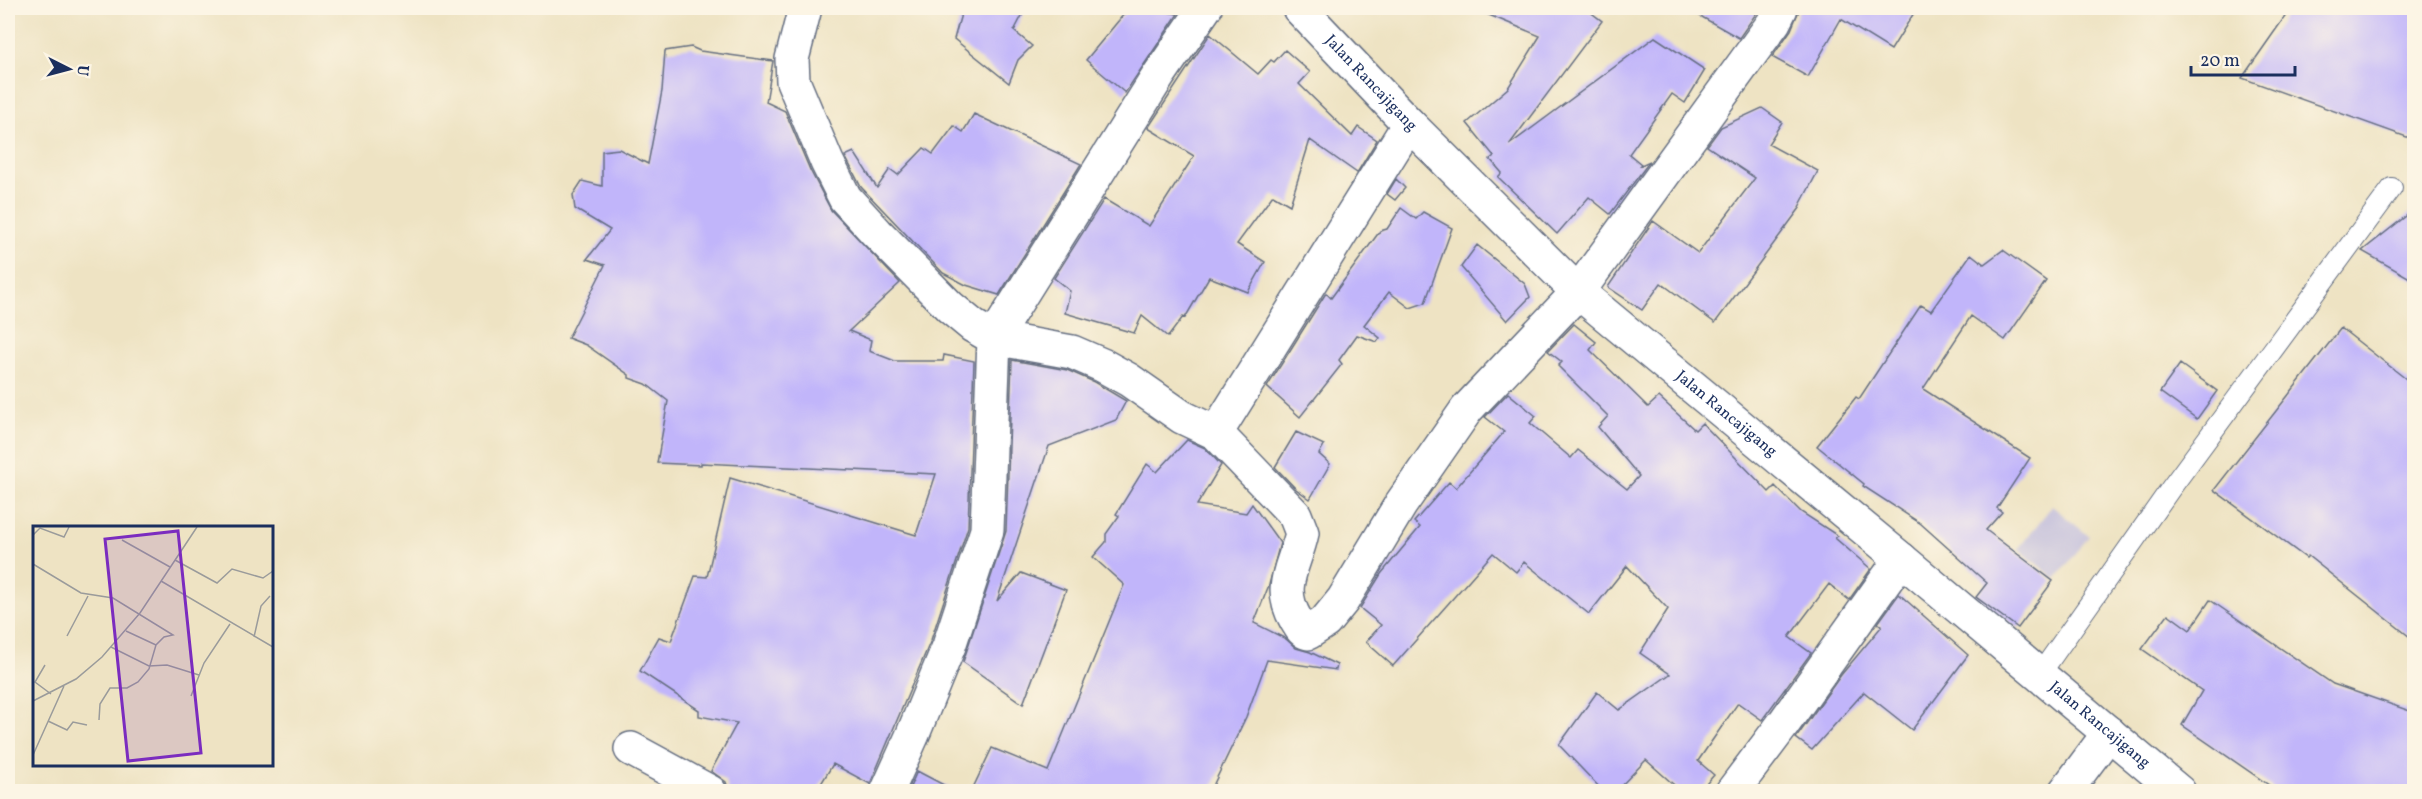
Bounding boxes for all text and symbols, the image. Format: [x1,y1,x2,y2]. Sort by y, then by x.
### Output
street label: Jalan Rancajigang [1319,30,1422,137]
north arrow [39,39,99,99]
scale bar [2191,39,2294,77]
text: 20 m [2200,49,2240,74]
text: U [70,64,93,77]
street label: Jalan Rancajigang [1670,366,1781,463]
inset map [33,526,273,766]
street label: Jalan Rancajigang [2044,676,2155,774]

